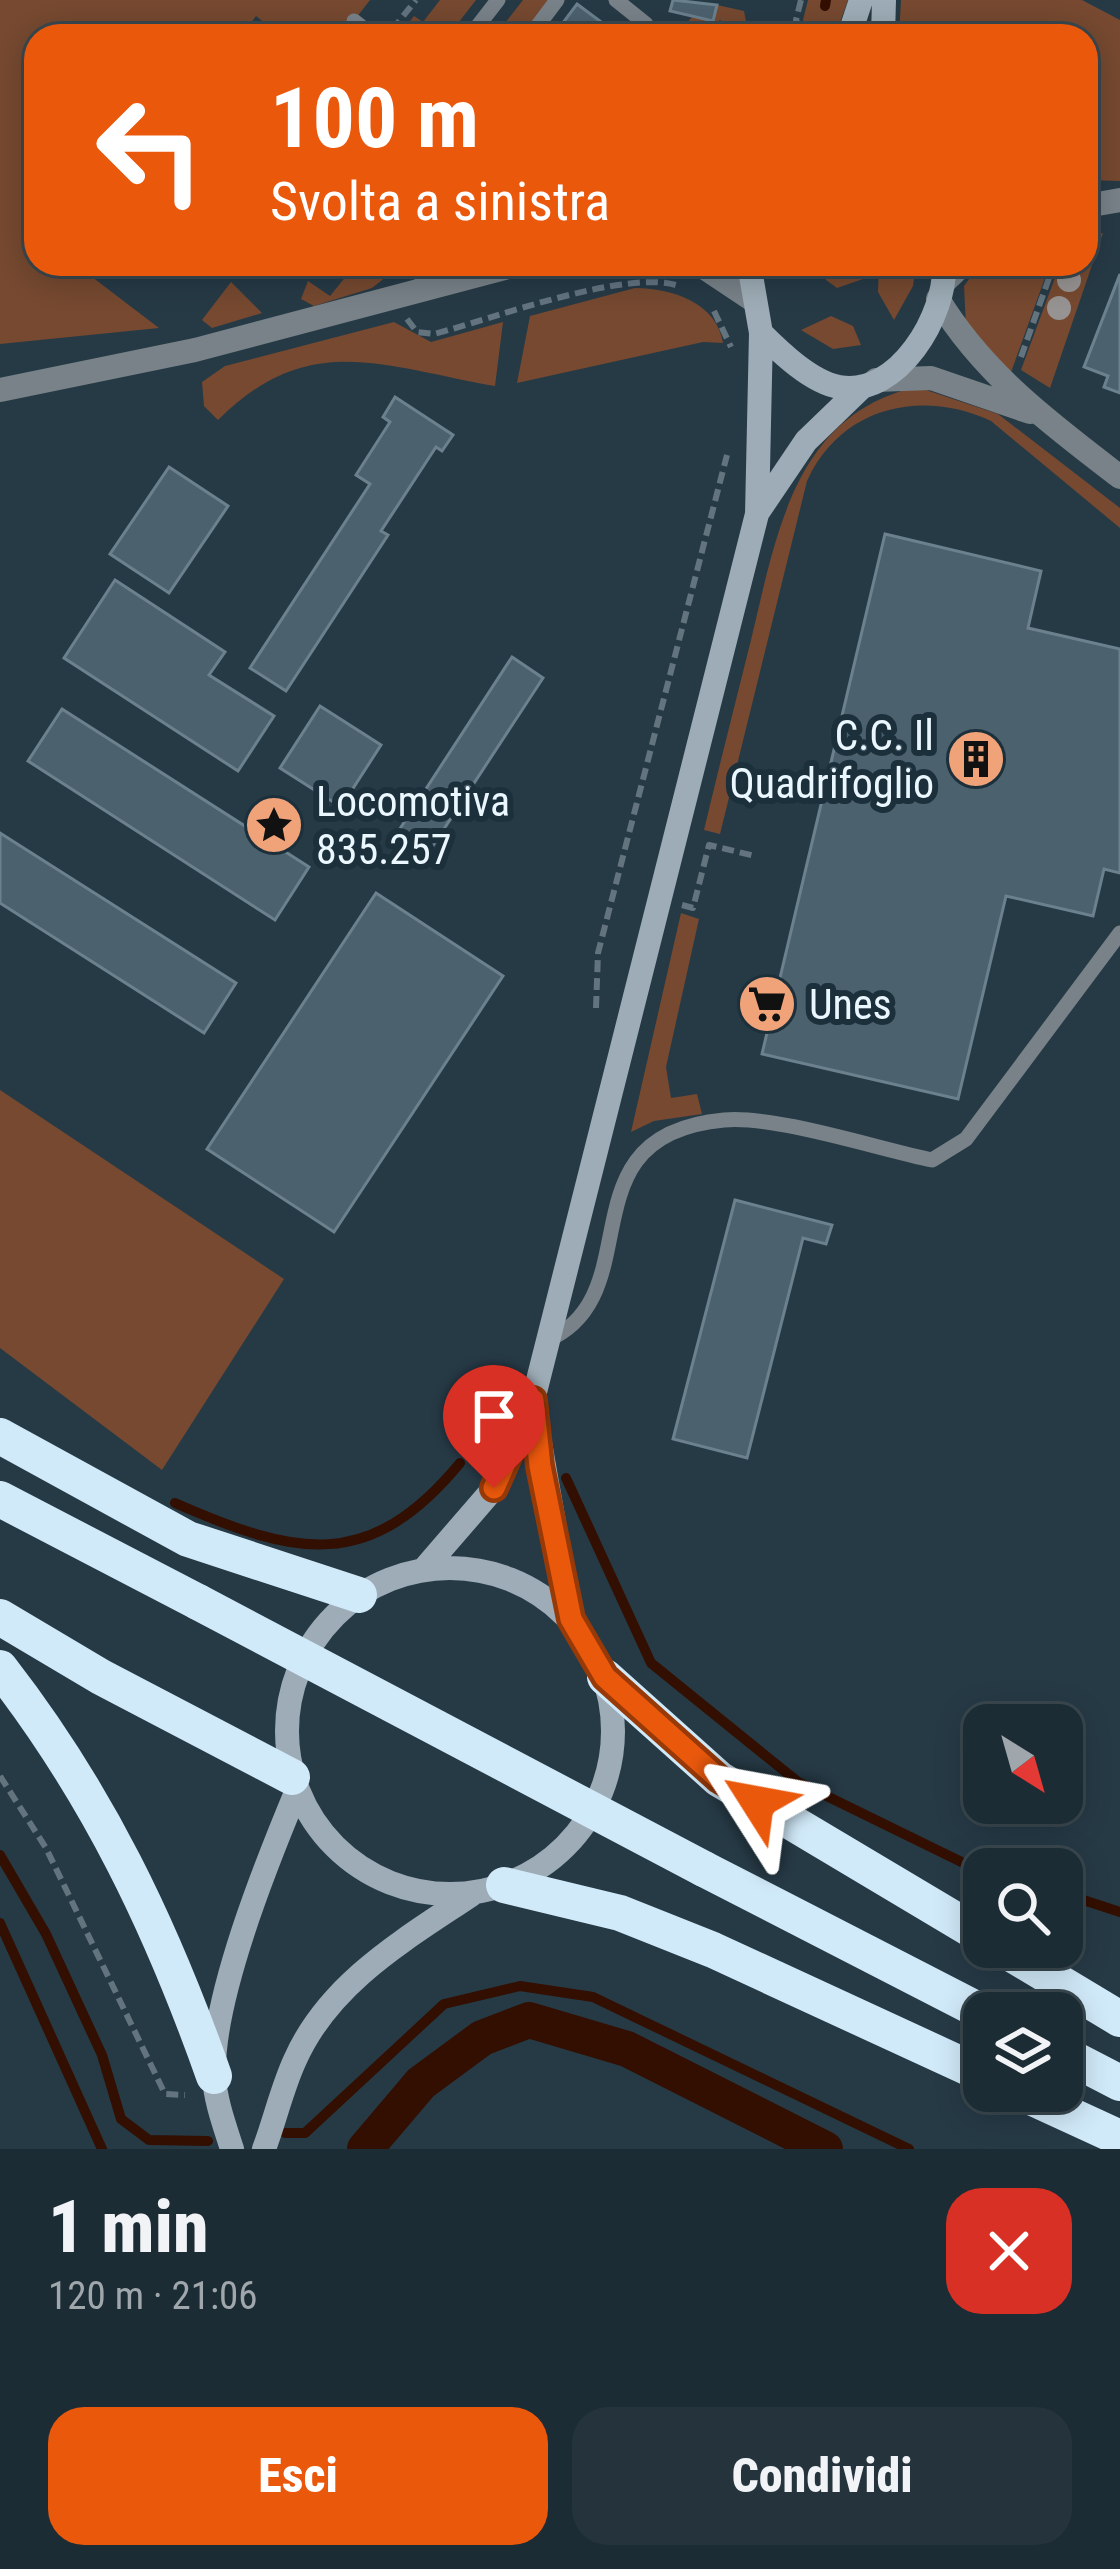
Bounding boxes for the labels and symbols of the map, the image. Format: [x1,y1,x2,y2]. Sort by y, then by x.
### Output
place label: C.C. Il Quadrifoglio [730,711,934,808]
building icon: C.C. Il Quadrifoglio [945,728,1007,790]
place label: Locomotiva 835.257 [316,777,510,874]
place icon: Locomotiva 835.257 [243,794,305,856]
supermarket icon: Unes [736,973,798,1035]
place label: Unes [809,980,892,1029]
pin [443,1365,545,1488]
north arrow [963,1704,1083,1824]
position arrow [694,1739,820,1865]

